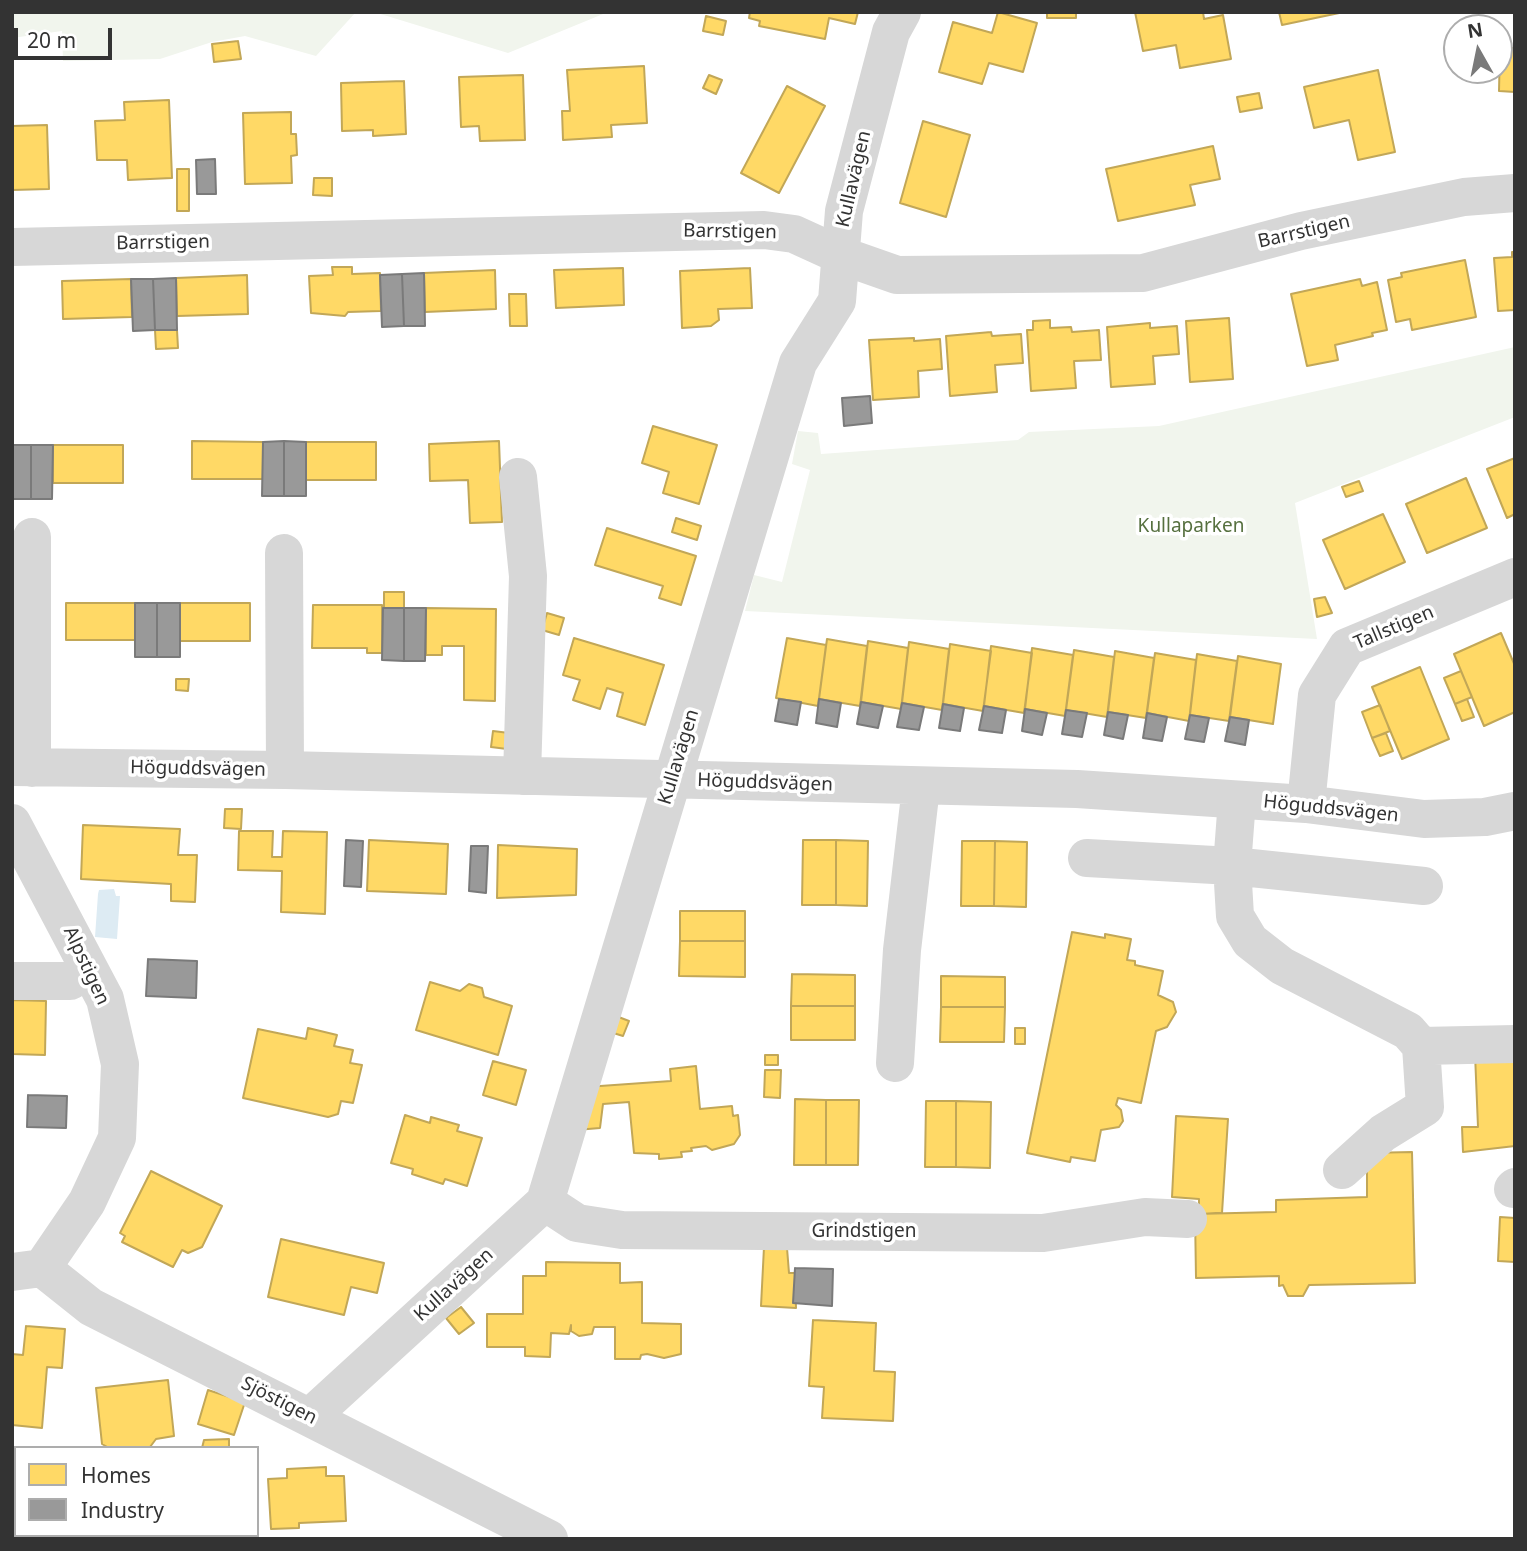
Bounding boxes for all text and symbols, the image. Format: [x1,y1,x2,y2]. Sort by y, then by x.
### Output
scale bar [18,14,116,58]
north arrow [1443,14,1513,84]
text: N [1465,16,1485,44]
text: 20 m [27,26,76,54]
street label: Kullavägen [832,128,876,230]
street label: Barrstigen [1256,210,1352,254]
street label: Barrstigen [683,220,777,244]
street label: Barrstigen [116,231,210,255]
park label: Kullaparken [1138,516,1244,538]
street label: Tallstigen [1351,601,1437,655]
street label: Kullavägen [654,707,704,807]
street label: Höguddsvägen [130,756,266,782]
street label: Höguddsvägen [697,769,833,797]
street label: Höguddsvägen [1262,791,1400,827]
street label: Alpstigen [58,923,114,1009]
street label: Grindstigen [811,1221,917,1243]
street label: Kullavägen [410,1244,498,1326]
street label: Sjöstigen [237,1372,321,1430]
legend [14,1446,259,1537]
text: Homes [81,1461,151,1489]
text: Industry [81,1496,164,1524]

